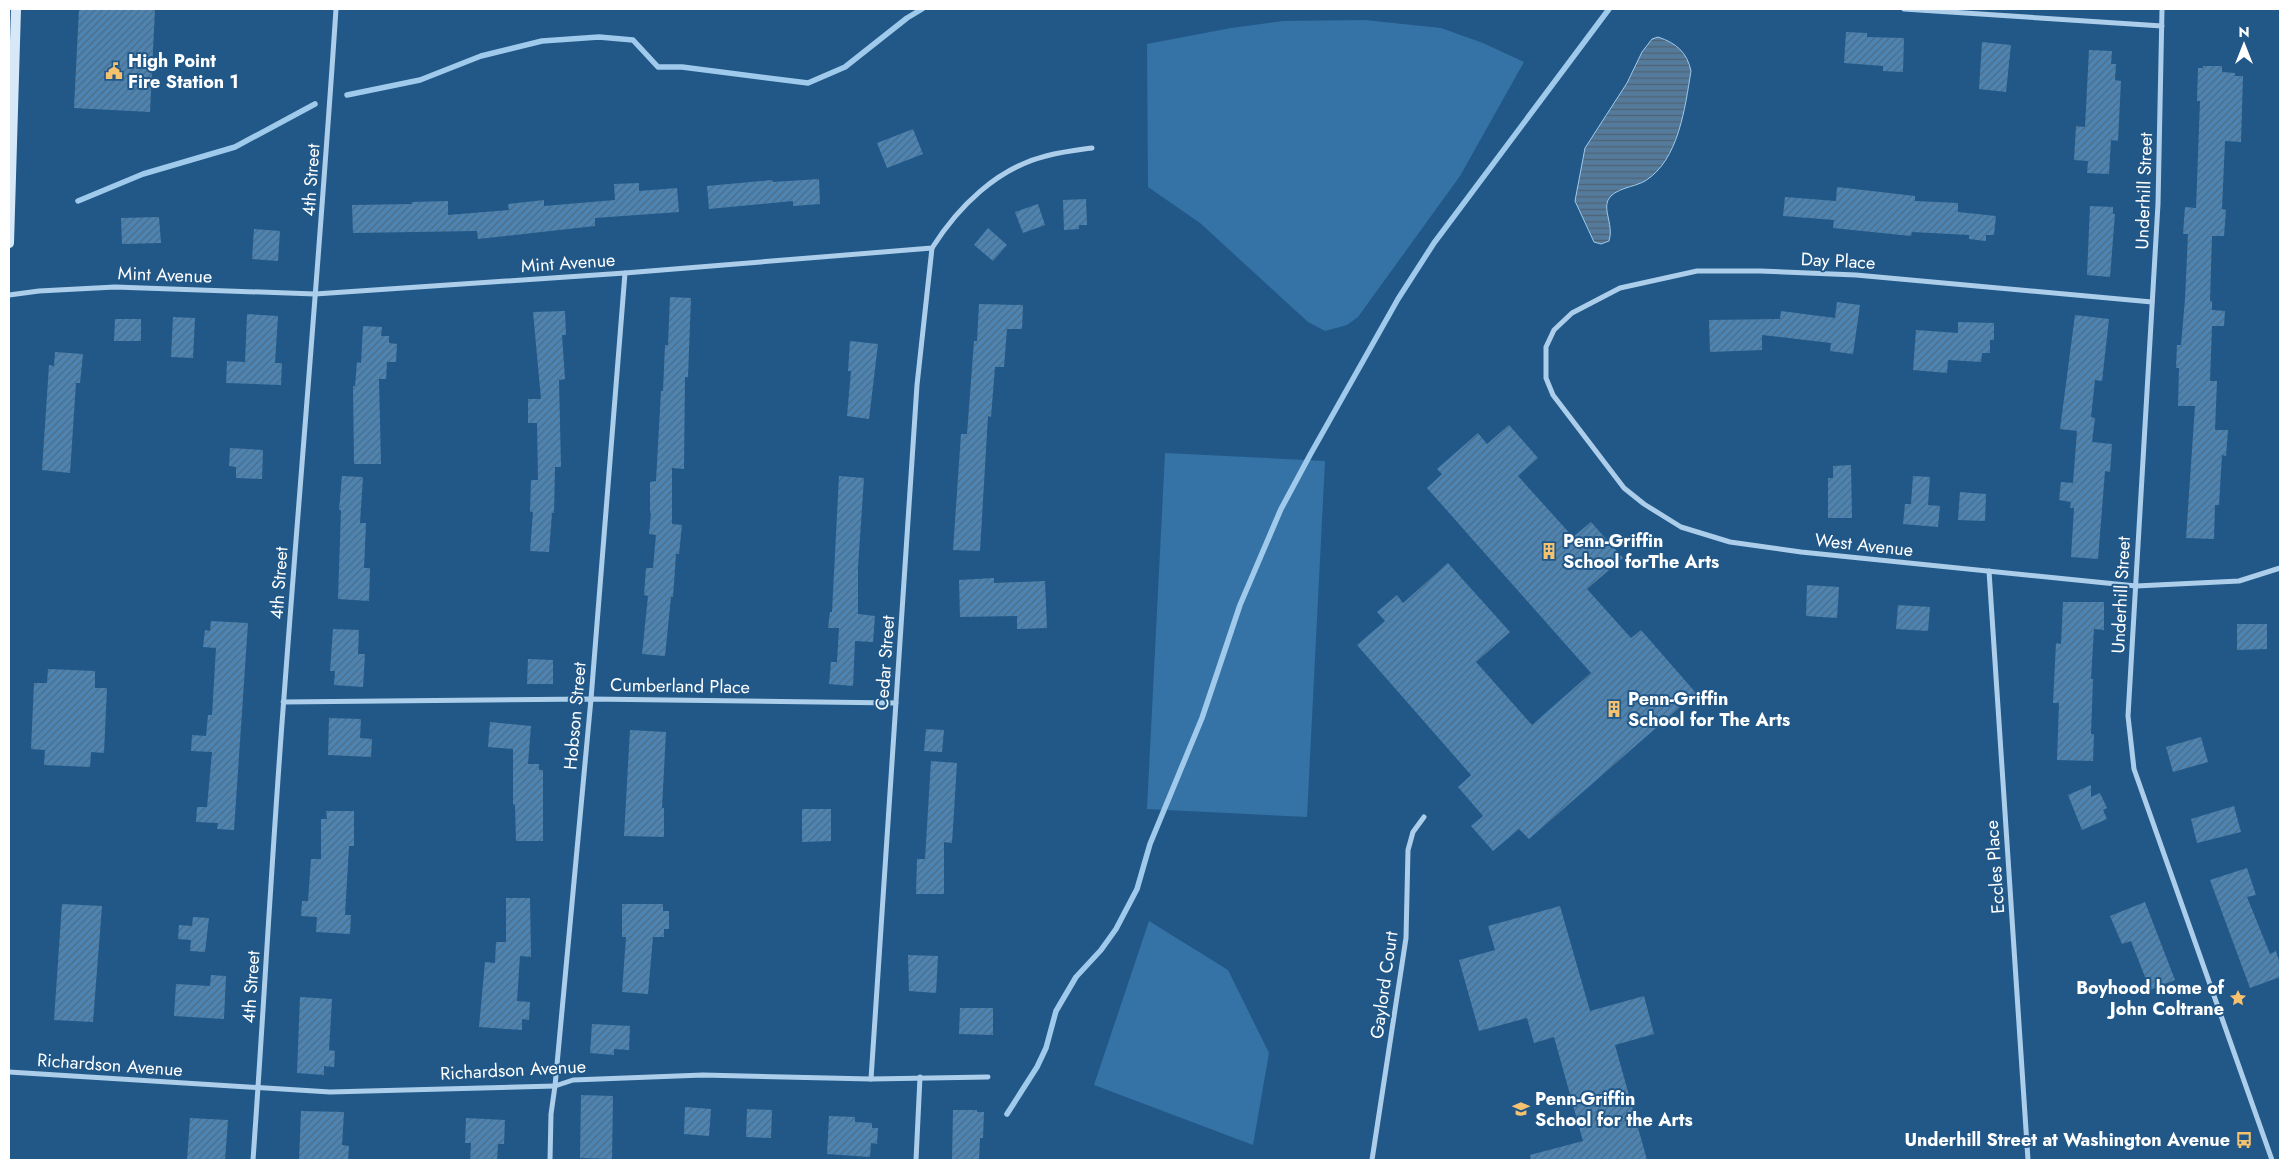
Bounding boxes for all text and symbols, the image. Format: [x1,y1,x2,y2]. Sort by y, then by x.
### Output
north arrow [2219,20,2269,70]
text: N [2238,22,2250,42]
place label: High Point Fire Station 1 [128,48,239,95]
public building icon: High Point Fire Station 1 [104,61,124,81]
street label: Underhill Street [2129,131,2159,250]
street label: 4th Street [295,142,327,217]
street label: Day Place [1800,246,1876,276]
street label: Mint Avenue [520,247,616,279]
street label: Mint Avenue [117,260,213,290]
street label: West Avenue [1814,527,1914,563]
place label: Penn-Griffin School forThe Arts [1563,528,1719,575]
street label: Underhill Street [2105,535,2137,654]
building icon: Penn-Griffin School forThe Arts [1539,541,1559,561]
street label: 4th Street [263,545,295,620]
street label: Cedar Street [869,614,901,711]
street label: Hobson Street [557,660,593,771]
street label: Cumberland Place [610,672,750,700]
place label: Penn-Griffin School for The Arts [1628,686,1790,733]
building icon: Penn-Griffin School for The Arts [1604,699,1624,719]
street label: Eccles Place [1979,819,2011,915]
street label: Gaylord Court [1364,929,1405,1040]
street label: 4th Street [235,949,267,1024]
place label: Boyhood home of John Coltrane [2076,975,2225,1022]
place icon: Boyhood home of John Coltrane [2228,988,2248,1008]
street label: Richardson Avenue [36,1047,184,1083]
street label: Richardson Avenue [439,1053,587,1087]
place label: Penn-Griffin School for the Arts [1535,1086,1693,1133]
school or university icon: Penn-Griffin School for the Arts [1511,1099,1531,1119]
place label: Underhill Street at Washington Avenue [1904,1127,2230,1153]
bus stop icon: Underhill Street at Washington Avenue [2234,1130,2254,1150]

